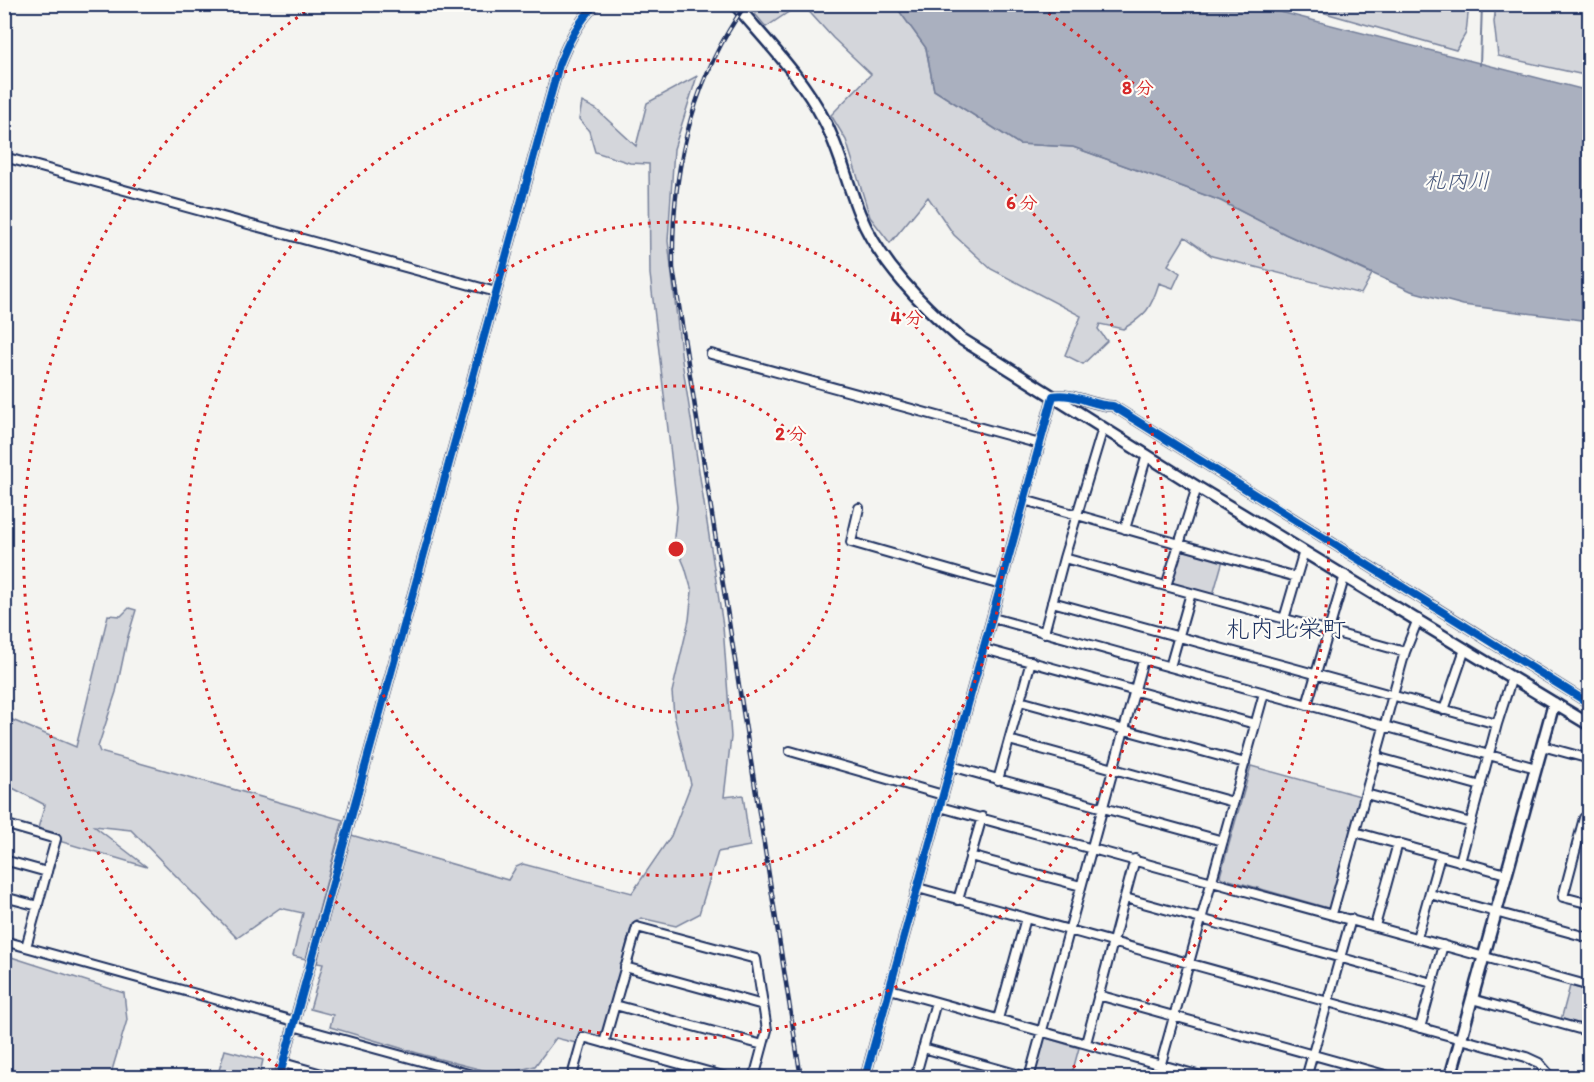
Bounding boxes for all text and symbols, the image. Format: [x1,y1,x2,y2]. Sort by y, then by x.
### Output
text: 8 分 [1122,77,1154,99]
water label: 札内川 [1424,167,1490,194]
text: 6 分 [1006,192,1038,214]
text: 4 分 [891,307,923,329]
text: 2 分 [775,423,807,445]
centre of rings [666,539,686,559]
district label: 札内北栄町 [1226,614,1346,643]

